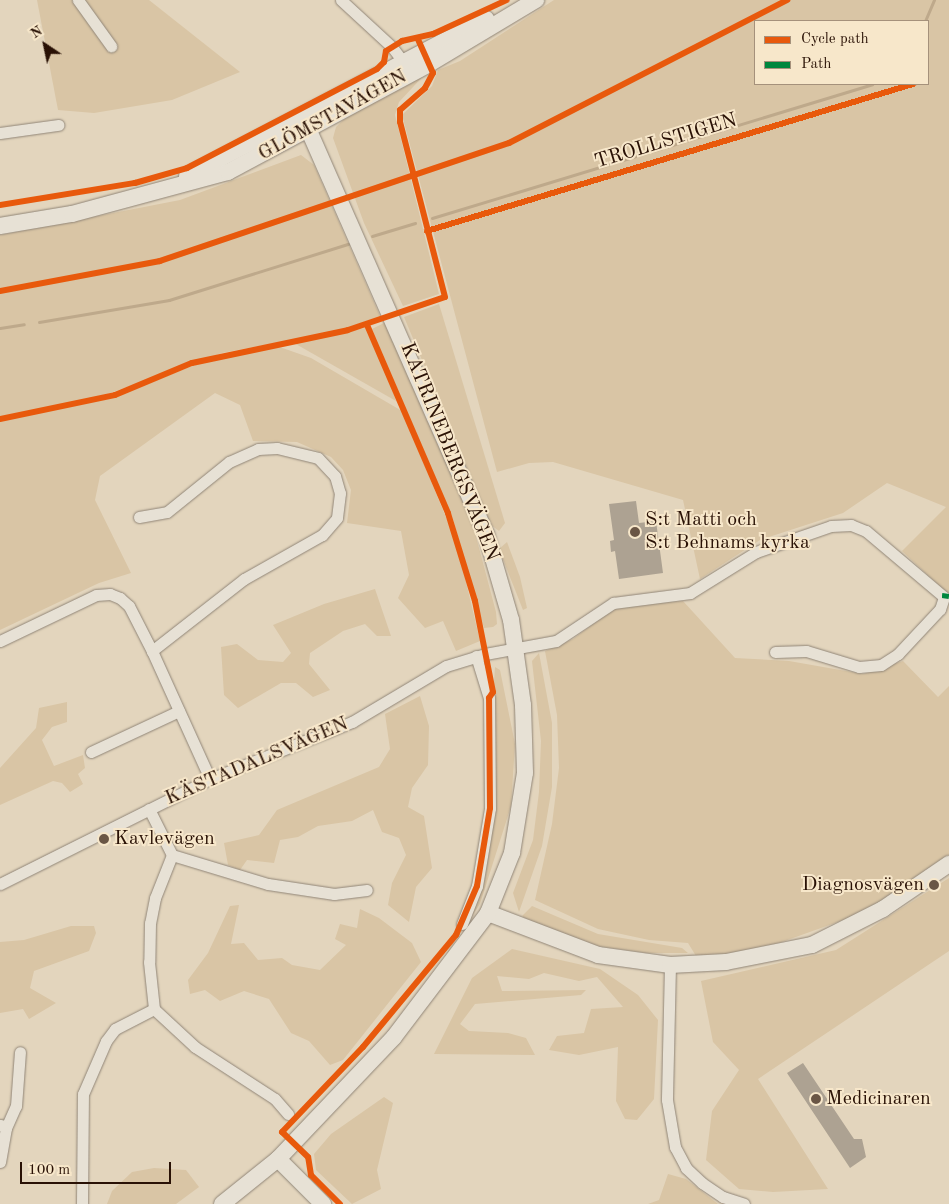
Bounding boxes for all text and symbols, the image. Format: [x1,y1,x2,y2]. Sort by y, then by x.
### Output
north arrow [20,20,70,70]
legend [754,20,929,85]
text: N [28,24,45,41]
text: Cycle path [801,32,869,47]
text: Path [801,57,831,72]
street label: GLÖMSTAVÄGEN [255,65,411,167]
street label: TROLLSTIGEN [592,109,740,175]
street label: KATRINEBERGSVÄGEN [394,339,504,565]
place label: S:t Matti och S:t Behnams kyrka [645,508,810,555]
marker: S:t Matti och S:t Behnams kyrka [629,526,641,538]
street label: KÄSTADALSVÄGEN [162,713,352,811]
place label: Kavlevägen [114,827,215,851]
marker: Kavlevägen [98,833,110,845]
place label: Diagnosvägen [802,873,924,897]
marker: Diagnosvägen [928,879,940,891]
place label: Medicinaren [826,1087,931,1111]
marker: Medicinaren [810,1093,822,1105]
scale bar [22,1152,174,1184]
text: 100 m [28,1163,70,1178]

